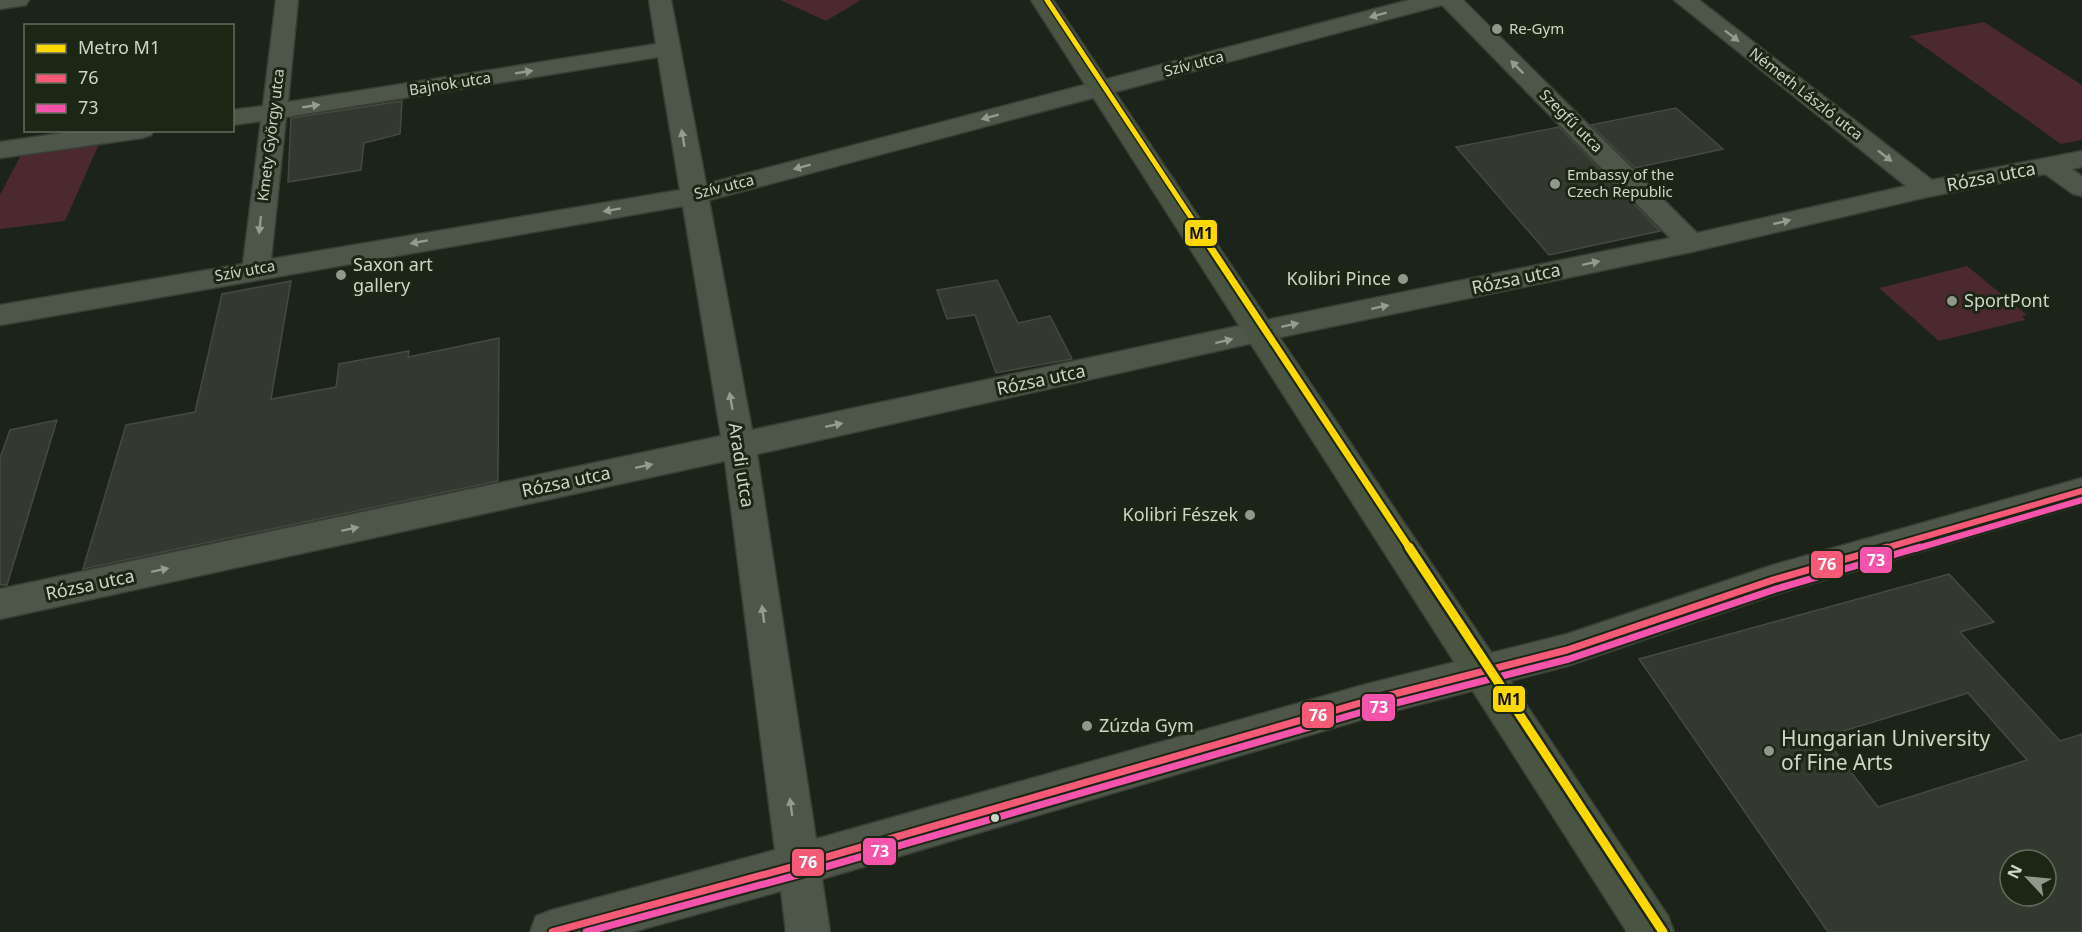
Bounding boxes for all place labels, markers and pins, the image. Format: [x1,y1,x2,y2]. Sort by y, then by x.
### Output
place label: Re-Gym [1509,18,1564,38]
marker: Re-Gym [1490,22,1504,36]
place label: Embassy of the Czech Republic [1567,164,1674,201]
marker: Embassy of the Czech Republic [1548,177,1562,191]
place label: Saxon art gallery [353,252,433,297]
place label: Kolibri Pince [1286,266,1391,290]
marker: Saxon art gallery [334,268,348,282]
marker: Kolibri Pince [1396,272,1410,286]
place label: SportPont [1964,288,2050,312]
marker: SportPont [1945,294,1959,308]
place label: Kolibri Fészek [1123,502,1238,526]
marker: Kolibri Fészek [1243,508,1257,522]
place label: Zúzda Gym [1099,713,1194,737]
marker: Zúzda Gym [1080,719,1094,733]
place label: Hungarian University of Fine Arts [1781,724,1991,776]
marker: Hungarian University of Fine Arts [1762,744,1776,758]
unlabelled marker [989,812,1001,824]

